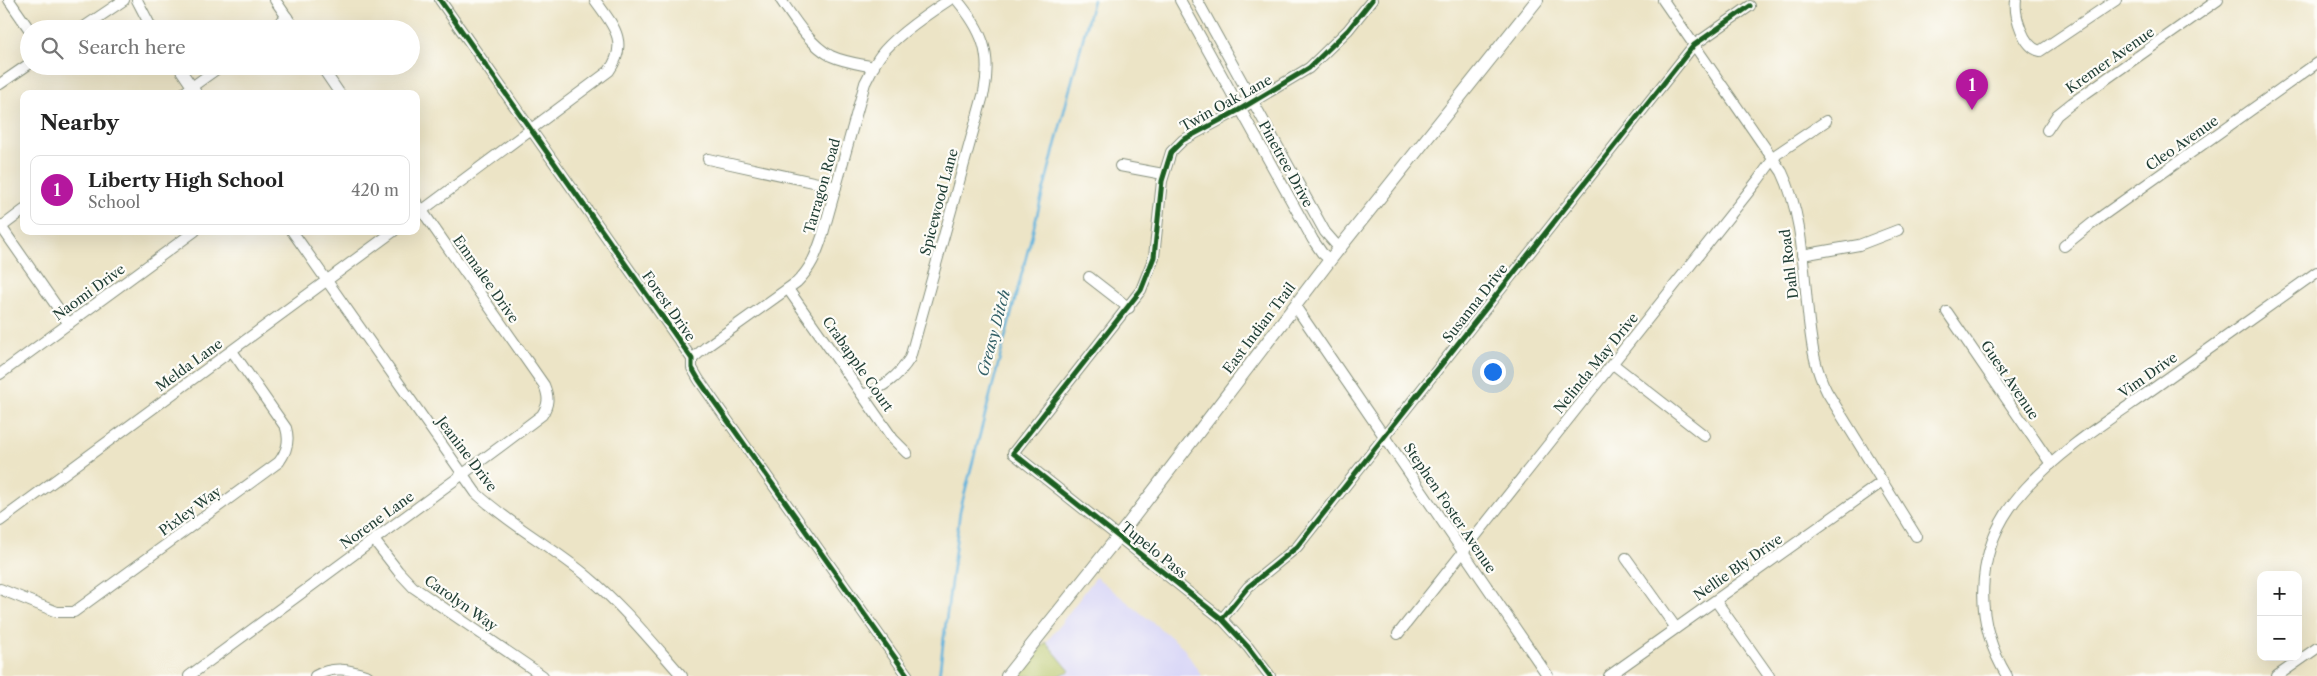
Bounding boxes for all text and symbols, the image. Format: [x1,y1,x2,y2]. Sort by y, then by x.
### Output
search box [20,20,420,75]
street label: Kremer Avenue [2062,23,2158,97]
icon: search [38,34,66,62]
text: Search here [78,36,186,59]
pin: 1 [1956,69,1988,110]
street label: Twin Oak Lane [1177,70,1275,136]
text: Nearby [40,110,119,135]
street label: Cleo Avenue [2142,111,2222,175]
street label: Pinetree Drive [1255,117,1317,211]
street label: Tarragon Road [800,136,844,236]
street label: Spicewood Lane [916,146,962,257]
text: Liberty High School [88,169,284,192]
text: 1 [53,180,61,200]
text: 420 m [351,180,399,200]
text: School [88,192,140,212]
street label: Dahl Road [1776,228,1802,300]
street label: Emmalee Drive [449,232,523,326]
street label: Naomi Drive [49,260,129,324]
street label: Susanna Drive [1439,260,1512,346]
street label: Forest Drive [638,267,700,345]
street label: East Indian Trail [1219,279,1299,377]
water label: Greasy Ditch [973,288,1014,378]
street label: Nelinda May Drive [1550,309,1642,417]
street label: Crabapple Court [819,313,897,415]
street label: Melda Lane [152,335,226,395]
street label: Guest Avenue [1977,337,2043,423]
street label: Vim Drive [2114,348,2181,402]
your location [1480,359,1506,385]
street label: Jeanine Drive [432,411,501,495]
street label: Stephen Foster Avenue [1400,439,1500,577]
street label: Pixley Way [155,482,225,540]
street label: Norene Lane [337,487,418,553]
street label: Tupelo Pass [1117,518,1191,582]
street label: Nellie Bly Drive [1690,530,1786,604]
street label: Carolyn Way [421,571,501,635]
map controls [2257,571,2302,661]
button: + [2257,571,2302,616]
button: − [2257,616,2302,661]

